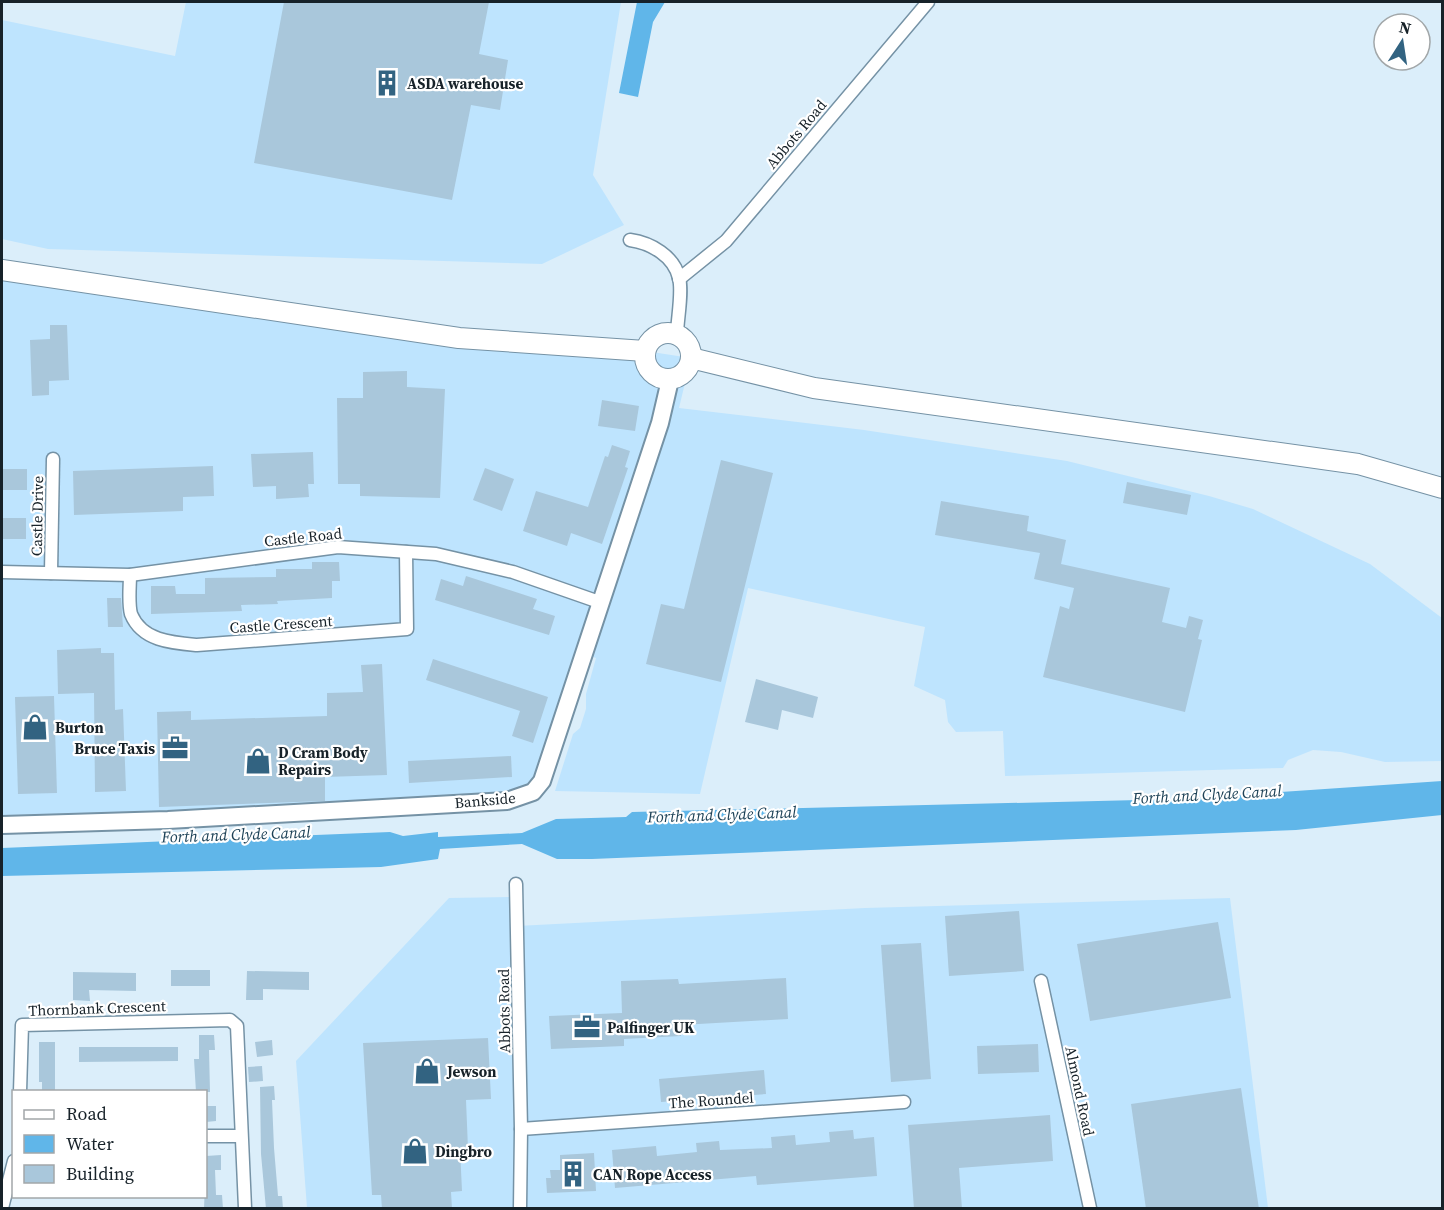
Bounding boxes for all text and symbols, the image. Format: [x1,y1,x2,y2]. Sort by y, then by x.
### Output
north arrow [1372,12,1432,72]
text: N [1397,15,1413,39]
building icon: ASDA warehouse [372,68,402,98]
place label: ASDA warehouse [407,73,523,94]
street label: Abbots Road [761,95,831,173]
street label: Castle Drive [26,475,48,556]
street label: Castle Road [263,522,343,552]
street label: Castle Crescent [229,610,333,638]
shop icon: Burton [20,712,50,742]
place label: Burton [55,717,104,738]
office icon: Bruce Taxis [160,733,190,763]
place label: Bruce Taxis [74,738,155,759]
place label: D Cram Body Repairs [278,742,368,780]
shop icon: D Cram Body Repairs [243,746,273,776]
water label: Forth and Clyde Canal [1131,779,1283,809]
street label: Bankside [454,787,517,813]
water label: Forth and Clyde Canal [646,800,798,828]
water label: Forth and Clyde Canal [160,820,312,848]
street label: Abbots Road [493,968,515,1053]
street label: Thornbank Crescent [28,995,166,1021]
office icon: Palfinger UK [572,1012,602,1042]
place label: Palfinger UK [607,1017,695,1038]
street label: Almond Road [1060,1044,1100,1138]
shop icon: Jewson [412,1056,442,1086]
place label: Jewson [446,1061,496,1082]
street label: The Roundel [668,1087,755,1113]
legend [12,1090,207,1198]
text: Road [66,1101,107,1126]
text: Water [66,1131,114,1156]
shop icon: Dingbro [400,1136,430,1166]
place label: Dingbro [435,1141,493,1162]
building icon: CAN Rope Access [558,1159,588,1189]
text: Building [66,1161,134,1186]
place label: CAN Rope Access [593,1164,712,1185]

